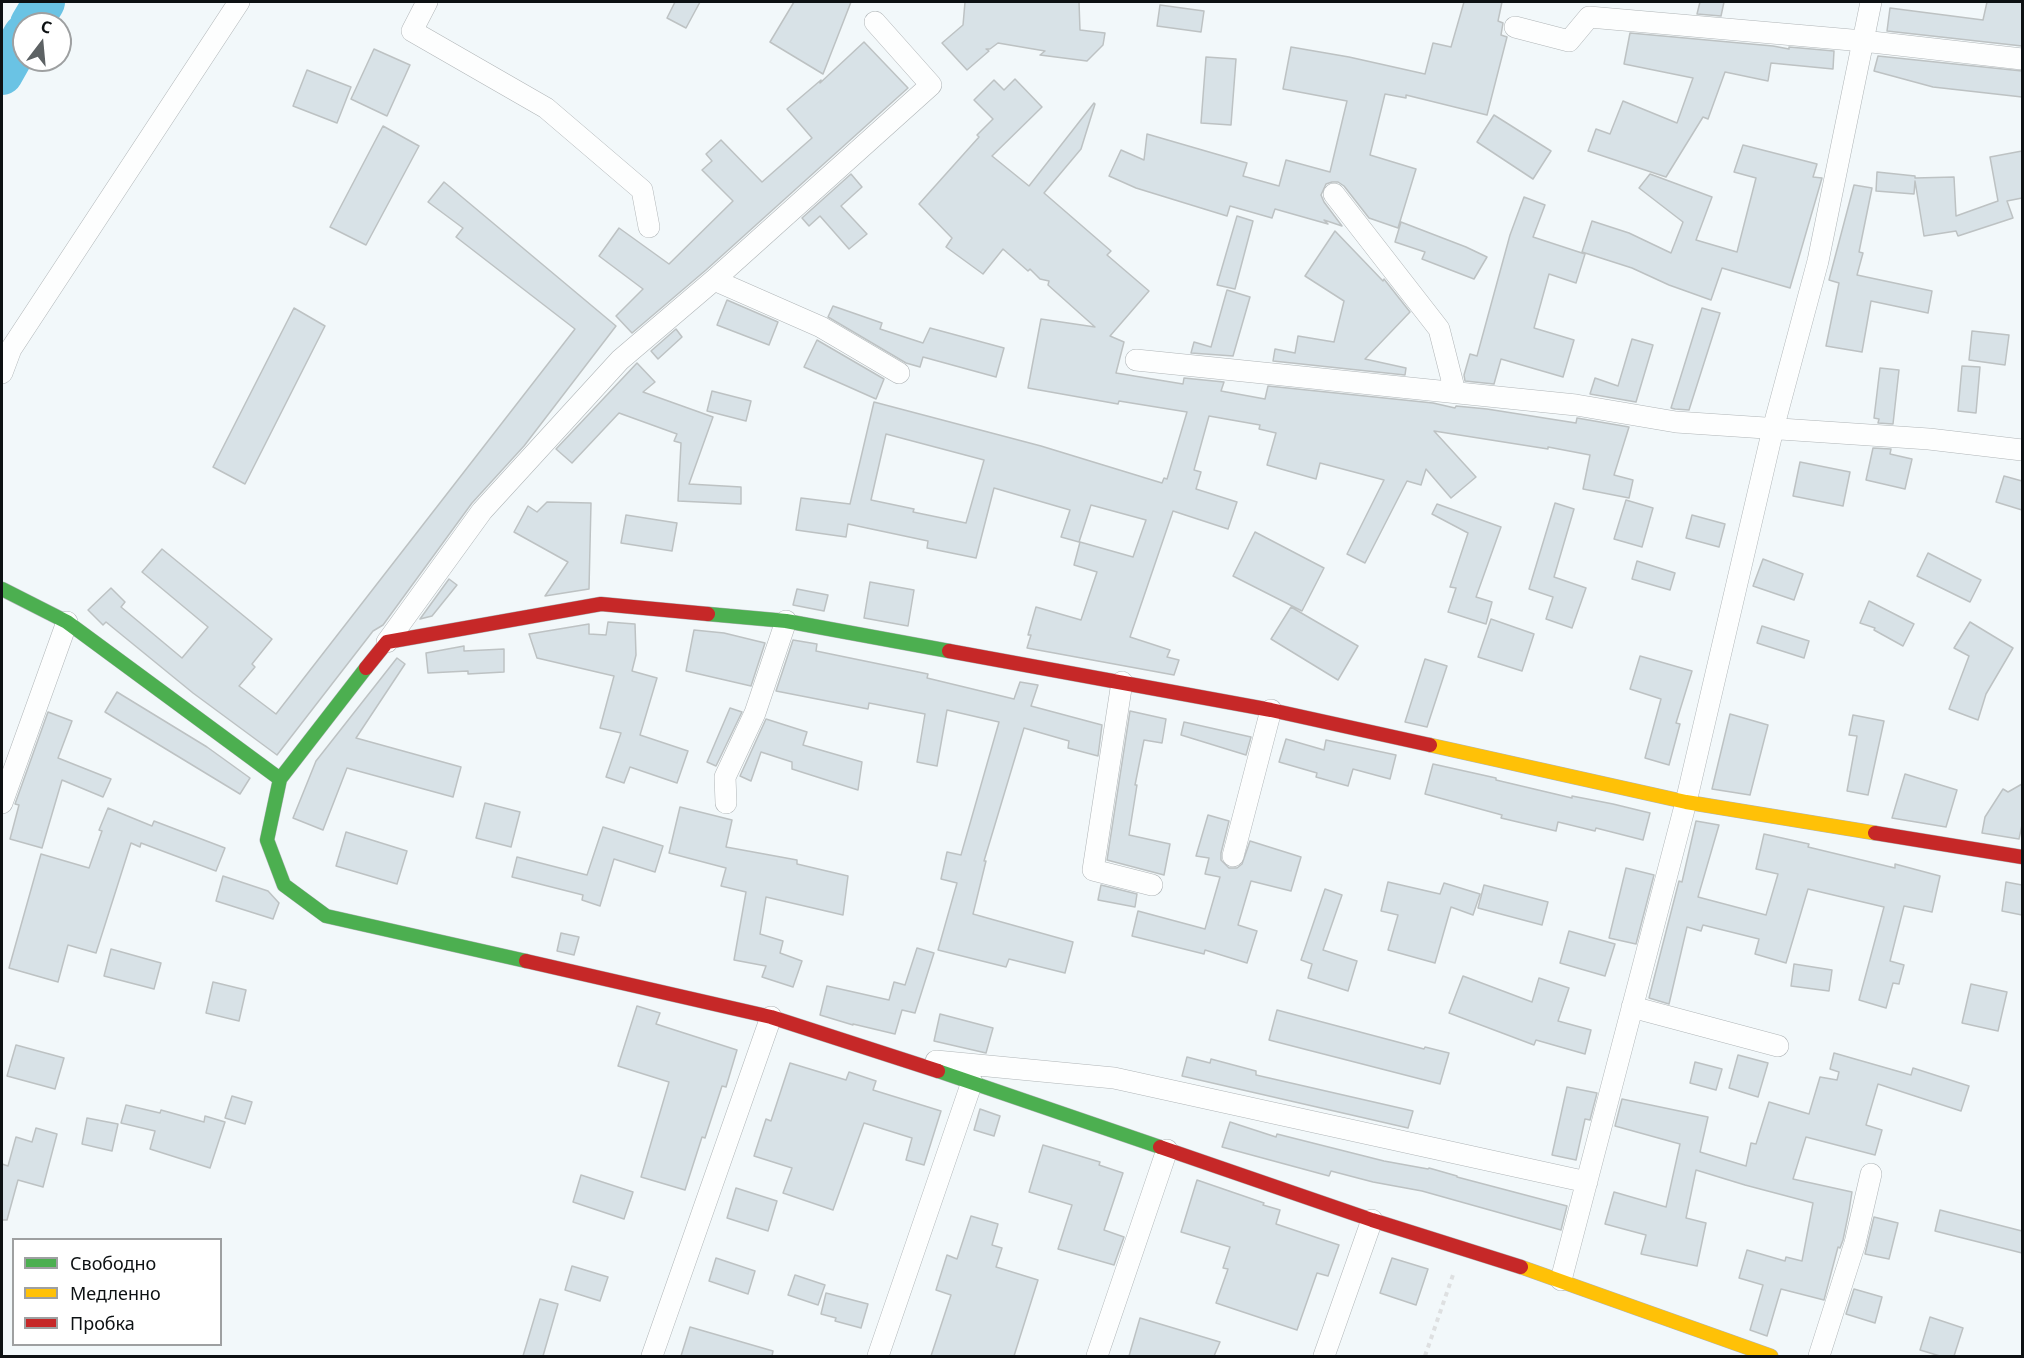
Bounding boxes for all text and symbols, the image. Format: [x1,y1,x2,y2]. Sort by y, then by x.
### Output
north arrow [12,12,72,72]
text: С [38,15,54,39]
legend [12,1238,222,1346]
text: Свободно [70,1251,156,1275]
text: Медленно [70,1281,161,1305]
text: Пробка [70,1311,135,1335]

